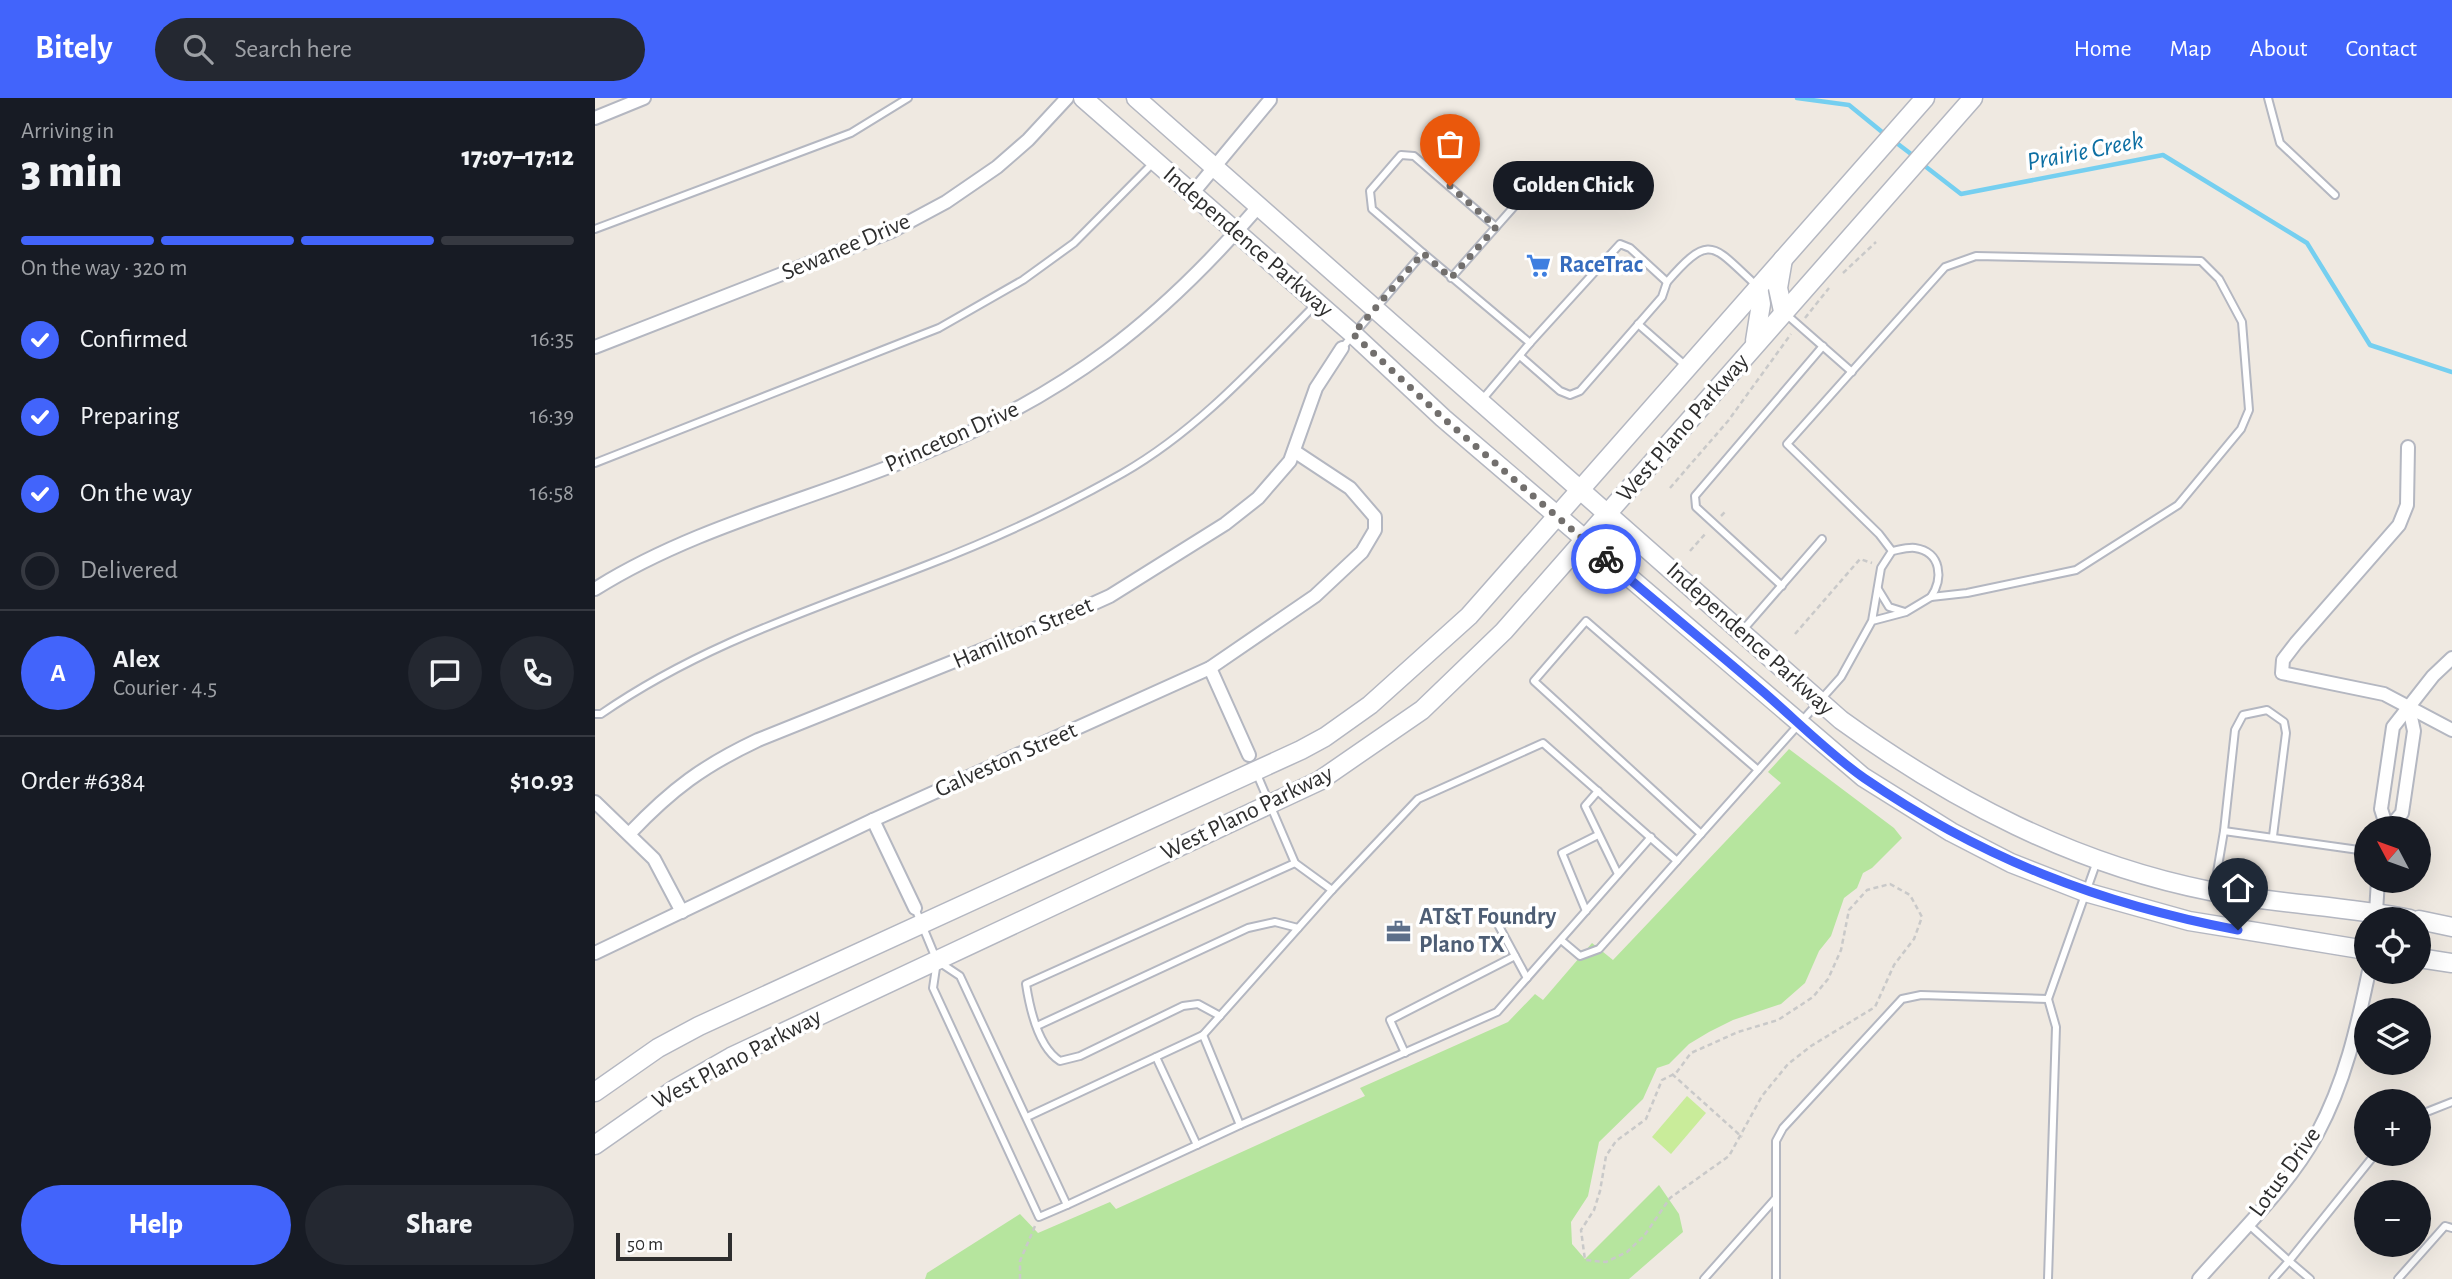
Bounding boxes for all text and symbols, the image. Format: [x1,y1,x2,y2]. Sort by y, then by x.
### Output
search box [155,18,645,81]
icon: search [179,30,217,68]
text: Bitely [35,32,113,65]
text: Search here [235,36,352,62]
text: Home [2074,37,2132,61]
text: Map [2170,37,2212,61]
text: About [2250,37,2307,61]
text: Contact [2345,37,2417,61]
pin [1420,114,1480,186]
text: Arriving in [21,120,114,143]
icon: bag [1431,125,1469,163]
water label: Prairie Creek [2024,127,2146,175]
text: 17:07–17:12 [461,144,574,170]
text: 3 min [21,149,122,195]
street label: Independence Parkway [1159,162,1337,322]
callout: Golden Chick [1492,162,1653,210]
text: Golden Chick [1513,174,1634,197]
street label: Sewanee Drive [778,209,914,285]
supermarket icon: RaceTrac [1525,251,1553,279]
place label: RaceTrac [1559,253,1643,277]
text: On the way · 320 m [21,257,187,280]
icon: check [21,321,59,359]
text: Confirmed [80,326,188,352]
text: 16:35 [531,328,574,351]
street label: West Plano Parkway [1612,349,1754,507]
street label: Princeton Drive [882,397,1022,477]
icon: check [21,398,59,436]
text: Preparing [80,403,179,429]
text: 16:39 [530,405,574,428]
icon: check [21,475,59,513]
text: On the way [80,480,192,506]
text: 16:58 [529,482,574,505]
courier [1571,524,1641,594]
icon: bike [1587,540,1625,578]
text: Delivered [80,557,178,583]
street label: Independence Parkway [1662,558,1838,720]
street label: Hamilton Street [950,593,1097,673]
button: chat [408,636,482,710]
button: phone [500,636,574,710]
text: Alex [113,646,160,672]
text: A [50,660,66,686]
text: Courier · 4.5 [113,677,217,700]
street label: Galveston Street [931,718,1081,802]
street label: West Plano Parkway [1157,761,1337,865]
text: Order #6384 [21,768,145,794]
text: $10.93 [510,768,574,794]
north arrow [2354,816,2431,892]
map controls [2354,816,2431,1257]
pin [2208,858,2268,930]
icon: home [2219,869,2257,907]
place label: AT&T Foundry Plano TX [1419,905,1556,957]
button: locate [2354,907,2431,984]
office icon: AT&T Foundry Plano TX [1385,917,1413,945]
button: layers [2354,998,2431,1075]
street label: West Plano Parkway [649,1004,825,1114]
button: + [2354,1089,2431,1166]
street label: Lotus Drive [2245,1123,2325,1221]
button: − [2354,1180,2431,1257]
button: Help [21,1185,291,1265]
button: Share [305,1185,574,1265]
scale bar [616,1230,731,1262]
text: 50 m [627,1235,663,1254]

